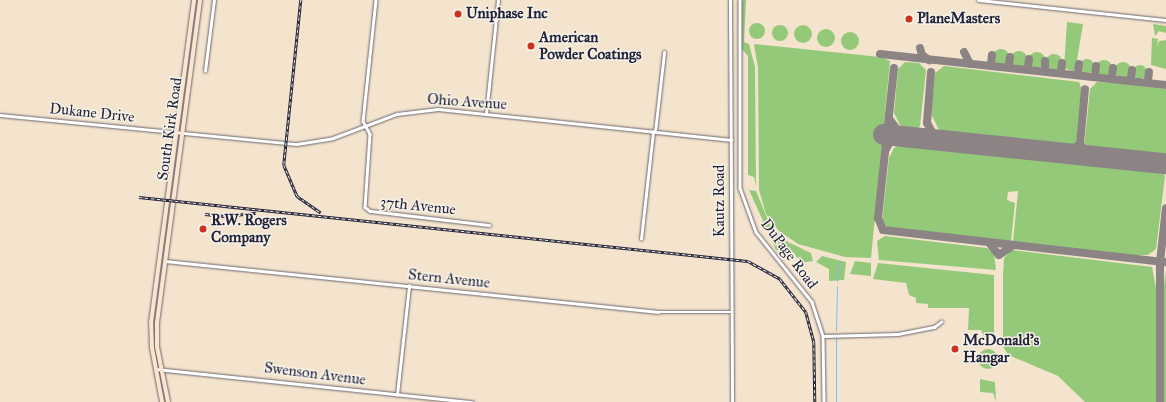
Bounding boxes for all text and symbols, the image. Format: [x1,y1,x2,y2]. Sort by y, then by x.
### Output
place label: Uniphase Inc [466,5,548,23]
marker: Uniphase Inc [453,9,463,19]
place label: PlaneMasters [917,10,1000,28]
marker: PlaneMasters [904,14,914,24]
place label: American Powder Coatings [539,28,641,63]
marker: American Powder Coatings [526,41,536,51]
street label: South Kirk Road [154,76,186,182]
street label: Ohio Avenue [427,90,507,114]
street label: Dukane Drive [49,100,135,126]
street label: Kautz Road [711,165,729,237]
street label: 37th Avenue [379,193,457,219]
place label: R.W. Rogers Company [211,211,287,246]
street label: DuPage Road [757,215,821,293]
marker: R.W. Rogers Company [198,224,208,234]
street label: Stern Avenue [407,266,491,292]
place label: McDonald's Hangar [963,331,1039,366]
marker: McDonald's Hangar [950,344,960,354]
street label: Swenson Avenue [263,359,367,389]

